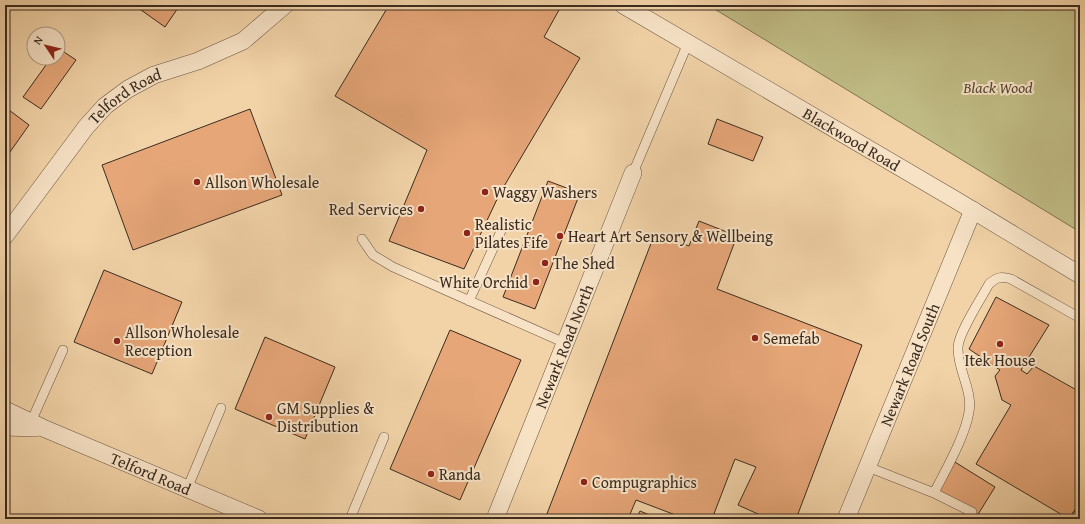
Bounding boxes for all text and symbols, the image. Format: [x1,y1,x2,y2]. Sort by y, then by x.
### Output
north arrow [26,26,66,66]
text: N [29,32,47,48]
street label: Telford Road [82,61,164,130]
park label: Black Wood [962,75,1033,99]
street label: Blackwood Road [798,101,905,177]
place label: Allson Wholesale [205,170,319,194]
marker: Allson Wholesale [192,177,202,187]
place label: Waggy Washers [493,180,597,204]
marker: Waggy Washers [480,187,490,197]
place label: Red Services [329,197,413,221]
marker: Red Services [416,204,426,214]
place label: Realistic Pilates Fife [475,212,548,254]
place label: Heart Art Sensory & Wellbeing [568,224,773,248]
marker: Realistic Pilates Fife [462,228,472,238]
marker: Heart Art Sensory & Wellbeing [555,231,565,241]
place label: The Shed [553,251,615,275]
marker: The Shed [540,258,550,268]
place label: White Orchid [439,270,528,294]
marker: White Orchid [531,277,541,287]
street label: Newark Road North [528,281,599,412]
street label: Newark Road South [873,299,946,430]
place label: Allson Wholesale Reception [125,320,239,362]
place label: Semefab [763,326,820,350]
marker: Semefab [750,333,760,343]
marker: Allson Wholesale Reception [112,336,122,346]
marker: Itek House [995,339,1005,349]
place label: Itek House [964,348,1036,372]
place label: GM Supplies & Distribution [277,396,374,438]
marker: GM Supplies & Distribution [264,412,274,422]
street label: Telford Road [107,446,195,501]
place label: Randa [439,462,481,486]
marker: Randa [426,469,436,479]
place label: Compugraphics [592,470,697,494]
marker: Compugraphics [579,477,589,487]

